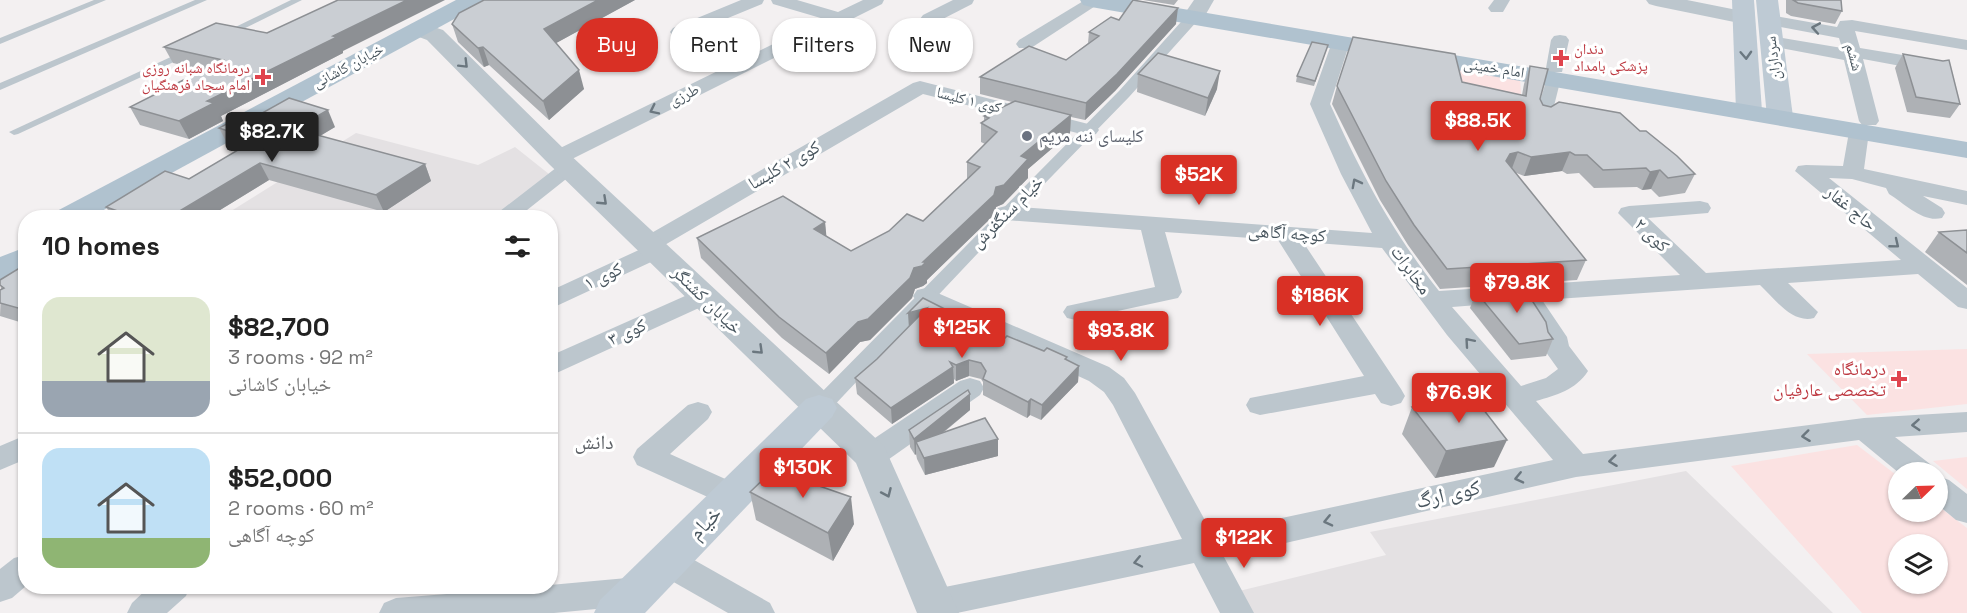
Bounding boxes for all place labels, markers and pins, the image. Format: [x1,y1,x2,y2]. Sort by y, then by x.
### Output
place label: دندان‌ پزشکی بامداد [1574,39,1648,76]
marker: دندان‌ پزشکی بامداد [1552,49,1570,67]
place label: درمانگاه شبانه روزی امام سجاد فرهنگیان [142,58,250,95]
marker: درمانگاه شبانه روزی امام سجاد فرهنگیان [254,68,272,86]
pin: $88.5K [1429,101,1527,152]
pin: $82.7K [223,112,321,163]
place label: کلیسای ننه مریم [1039,124,1144,148]
marker: کلیسای ننه مریم [1020,129,1034,143]
pin: $52K [1163,155,1235,206]
pin: $79.8K [1468,263,1566,314]
pin: $186K [1278,276,1362,327]
pin: $125K [920,308,1004,359]
pin: $93.8K [1072,311,1170,362]
place label: درمانگاه تخصصی عارفیان [1773,357,1886,401]
marker: درمانگاه تخصصی عارفیان [1890,370,1908,388]
pin: $76.9K [1410,373,1508,424]
pin: $130K [761,448,845,499]
pin: $122K [1202,518,1286,569]

